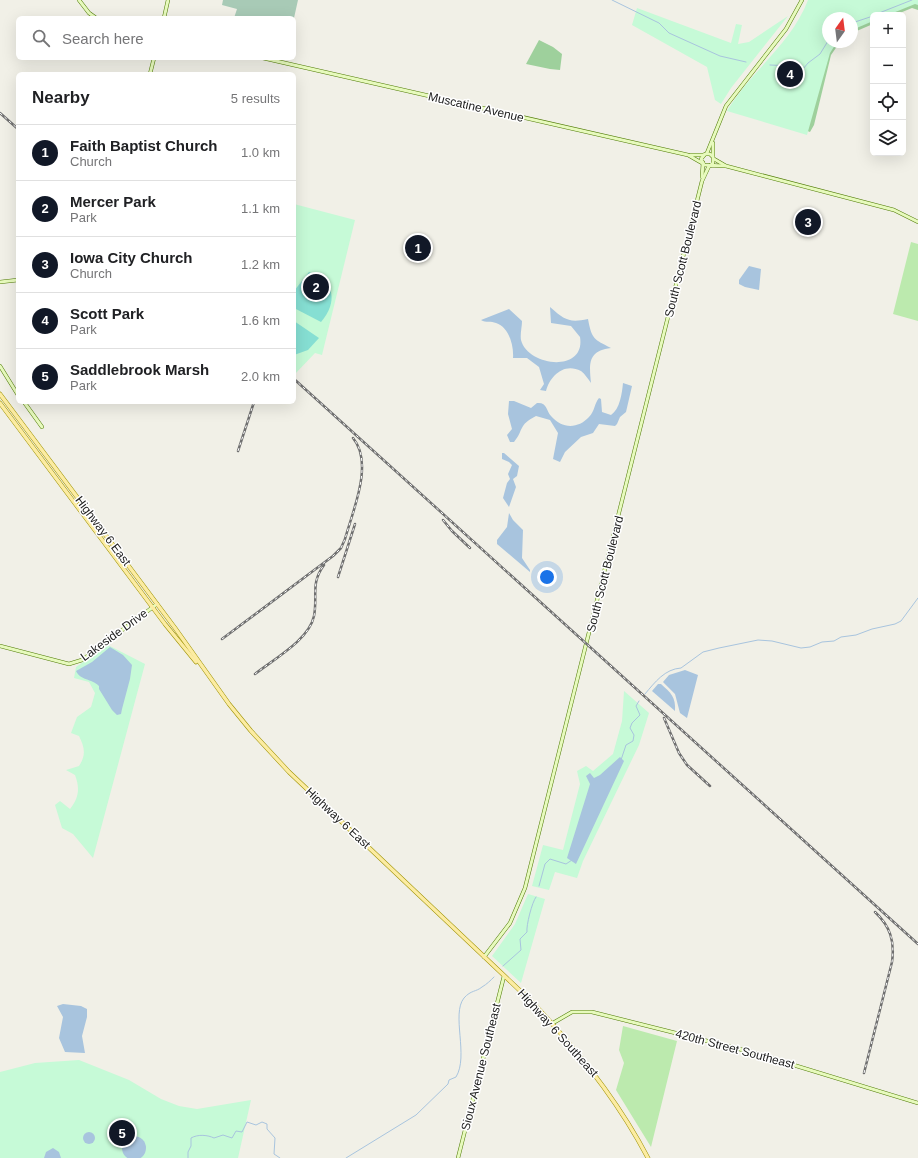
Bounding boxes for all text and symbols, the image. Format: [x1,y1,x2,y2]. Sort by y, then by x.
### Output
north arrow [822,12,858,48]
map controls [870,12,906,156]
button: + [870,12,906,48]
search box [16,16,296,60]
icon: search [30,27,52,49]
text: Search here [62,30,144,47]
button: − [870,48,906,84]
pin: 4 [777,59,803,89]
button: locate [870,84,906,120]
text: Nearby [32,88,90,107]
street label: Muscatine Avenue [427,89,526,125]
text: 5 results [231,91,280,106]
button: layers [870,120,906,156]
text: Faith Baptist Church [70,137,218,154]
text: 1 [41,145,49,160]
text: 1.0 km [241,145,280,160]
text: Church [70,154,112,169]
text: Mercer Park [70,193,156,210]
street label: South Scott Boulevard [662,199,704,319]
text: 2 [41,201,49,216]
text: 1.1 km [241,201,280,216]
pin: 3 [795,207,821,237]
text: Park [70,210,97,225]
pin: 1 [405,233,431,263]
text: Iowa City Church [70,249,193,266]
text: 3 [41,257,49,272]
text: 1.2 km [241,257,280,272]
text: Church [70,266,112,281]
pin: 2 [303,272,329,302]
text: Scott Park [70,305,144,322]
text: 4 [41,313,49,328]
text: 1.6 km [241,313,280,328]
text: Park [70,322,97,337]
text: Saddlebrook Marsh [70,361,209,378]
text: 5 [41,369,49,384]
text: 2.0 km [241,369,280,384]
text: Park [70,378,97,393]
street label: Highway 6 East [72,493,134,569]
street label: South Scott Boulevard [584,514,626,634]
your location [537,567,557,587]
street label: Lakeside Drive [78,606,150,664]
street label: Highway 6 East [303,784,374,852]
street label: Highway 6 Southeast [515,986,602,1080]
street label: Sioux Avenue Southeast [458,1001,504,1132]
street label: 420th Street Southeast [674,1026,797,1072]
pin: 5 [109,1118,135,1148]

